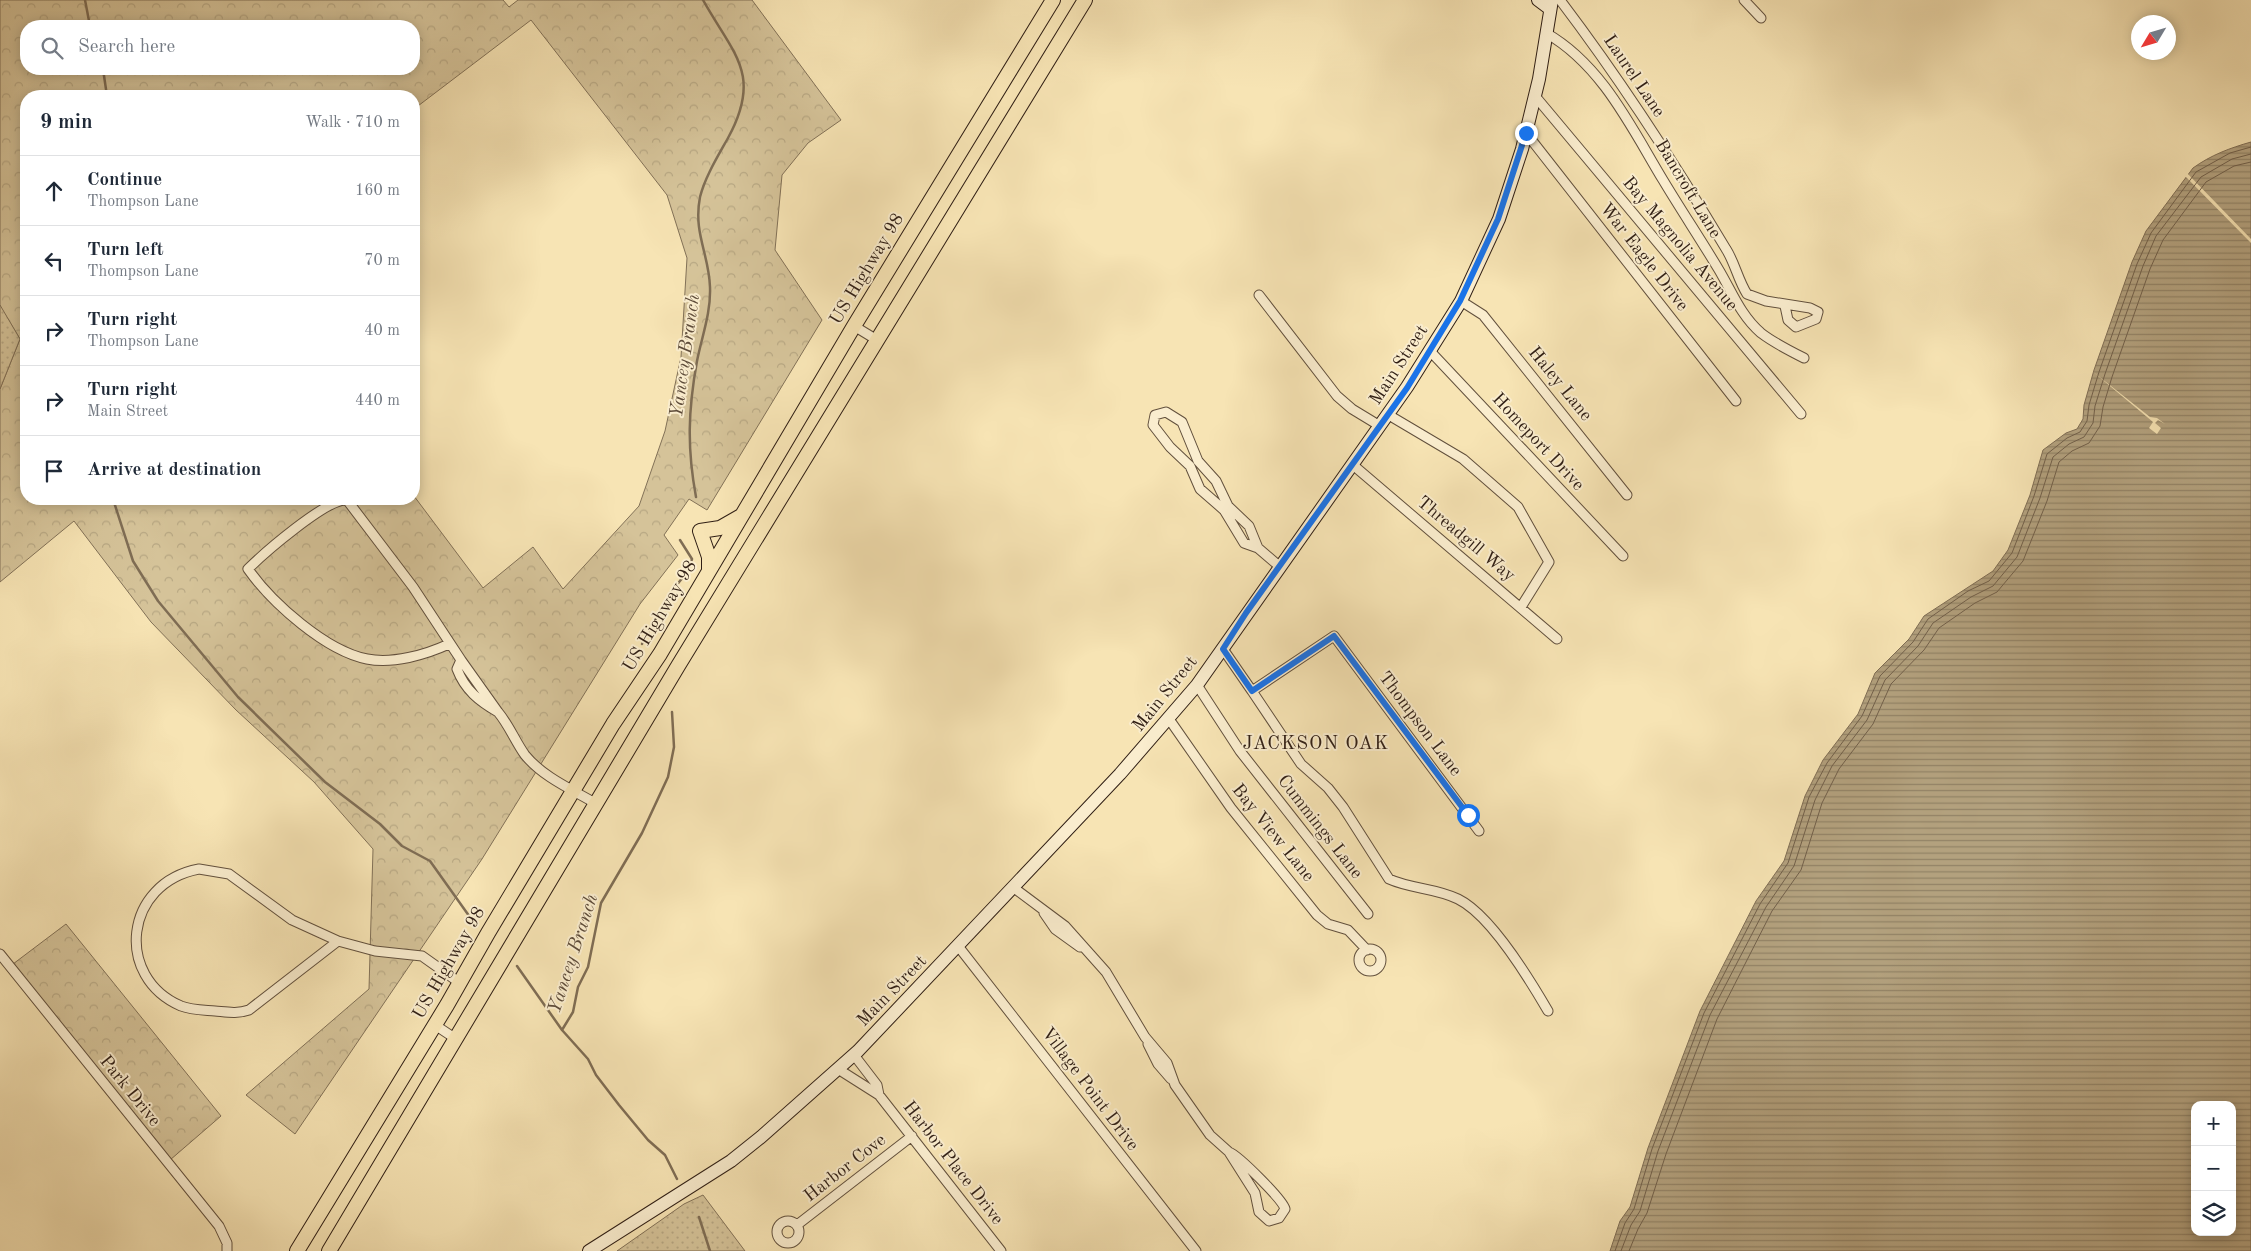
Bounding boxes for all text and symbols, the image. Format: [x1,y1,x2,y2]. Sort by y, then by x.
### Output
north arrow [2131,15,2176,60]
search box [20,20,420,75]
street label: Laurel Lane [1600,32,1668,120]
icon: search [38,34,66,62]
text: Search here [78,38,175,57]
text: 9 min [40,112,93,133]
text: Walk · 710 m [305,115,400,131]
route end [1515,122,1538,145]
street label: Bancroft Lane [1652,137,1724,241]
text: Continue [87,171,162,190]
street label: Bay Magnolia Avenue [1619,174,1741,314]
icon: ahead [40,177,68,205]
text: 160 m [355,183,400,199]
text: Thompson Lane [87,194,199,210]
street label: War Eagle Drive [1596,200,1692,314]
street label: US Highway 98 [827,210,907,328]
text: Turn left [87,241,164,260]
icon: left [40,247,68,275]
text: 70 m [364,253,400,269]
text: Thompson Lane [87,264,199,280]
water label: Yancey Branch [668,293,704,419]
text: Turn right [87,311,177,330]
icon: right [40,317,68,345]
street label: Main Street [1367,322,1431,408]
text: 40 m [364,323,400,339]
text: Thompson Lane [87,334,199,350]
street label: Haley Lane [1525,343,1595,425]
text: Turn right [87,381,177,400]
icon: right [40,387,68,415]
street label: Homeport Drive [1488,390,1588,494]
text: 440 m [355,393,400,409]
text: Main Street [87,404,168,420]
icon: arrive [40,457,68,485]
text: Arrive at destination [87,461,261,480]
street label: Threadgill Way [1414,493,1519,585]
street label: US Highway 98 [620,557,700,675]
street label: Main Street [1129,653,1201,735]
street label: Thompson Lane [1375,668,1465,780]
district label: JACKSON OAK [1243,735,1389,754]
street label: Cummings Lane [1274,772,1366,882]
street label: Bay View Lane [1228,781,1318,885]
route start [1457,804,1480,827]
water label: Yancey Branch [546,892,602,1016]
street label: US Highway 98 [410,904,488,1022]
street label: Main Street [854,952,930,1030]
street label: Village Point Drive [1038,1024,1142,1154]
street label: Park Drive [96,1052,164,1130]
street label: Harbor Place Drive [899,1098,1007,1228]
map controls [2191,1101,2236,1236]
button: + [2191,1101,2236,1146]
street label: Harbor Cove [801,1131,889,1205]
button: − [2191,1146,2236,1191]
button: layers [2191,1191,2236,1236]

